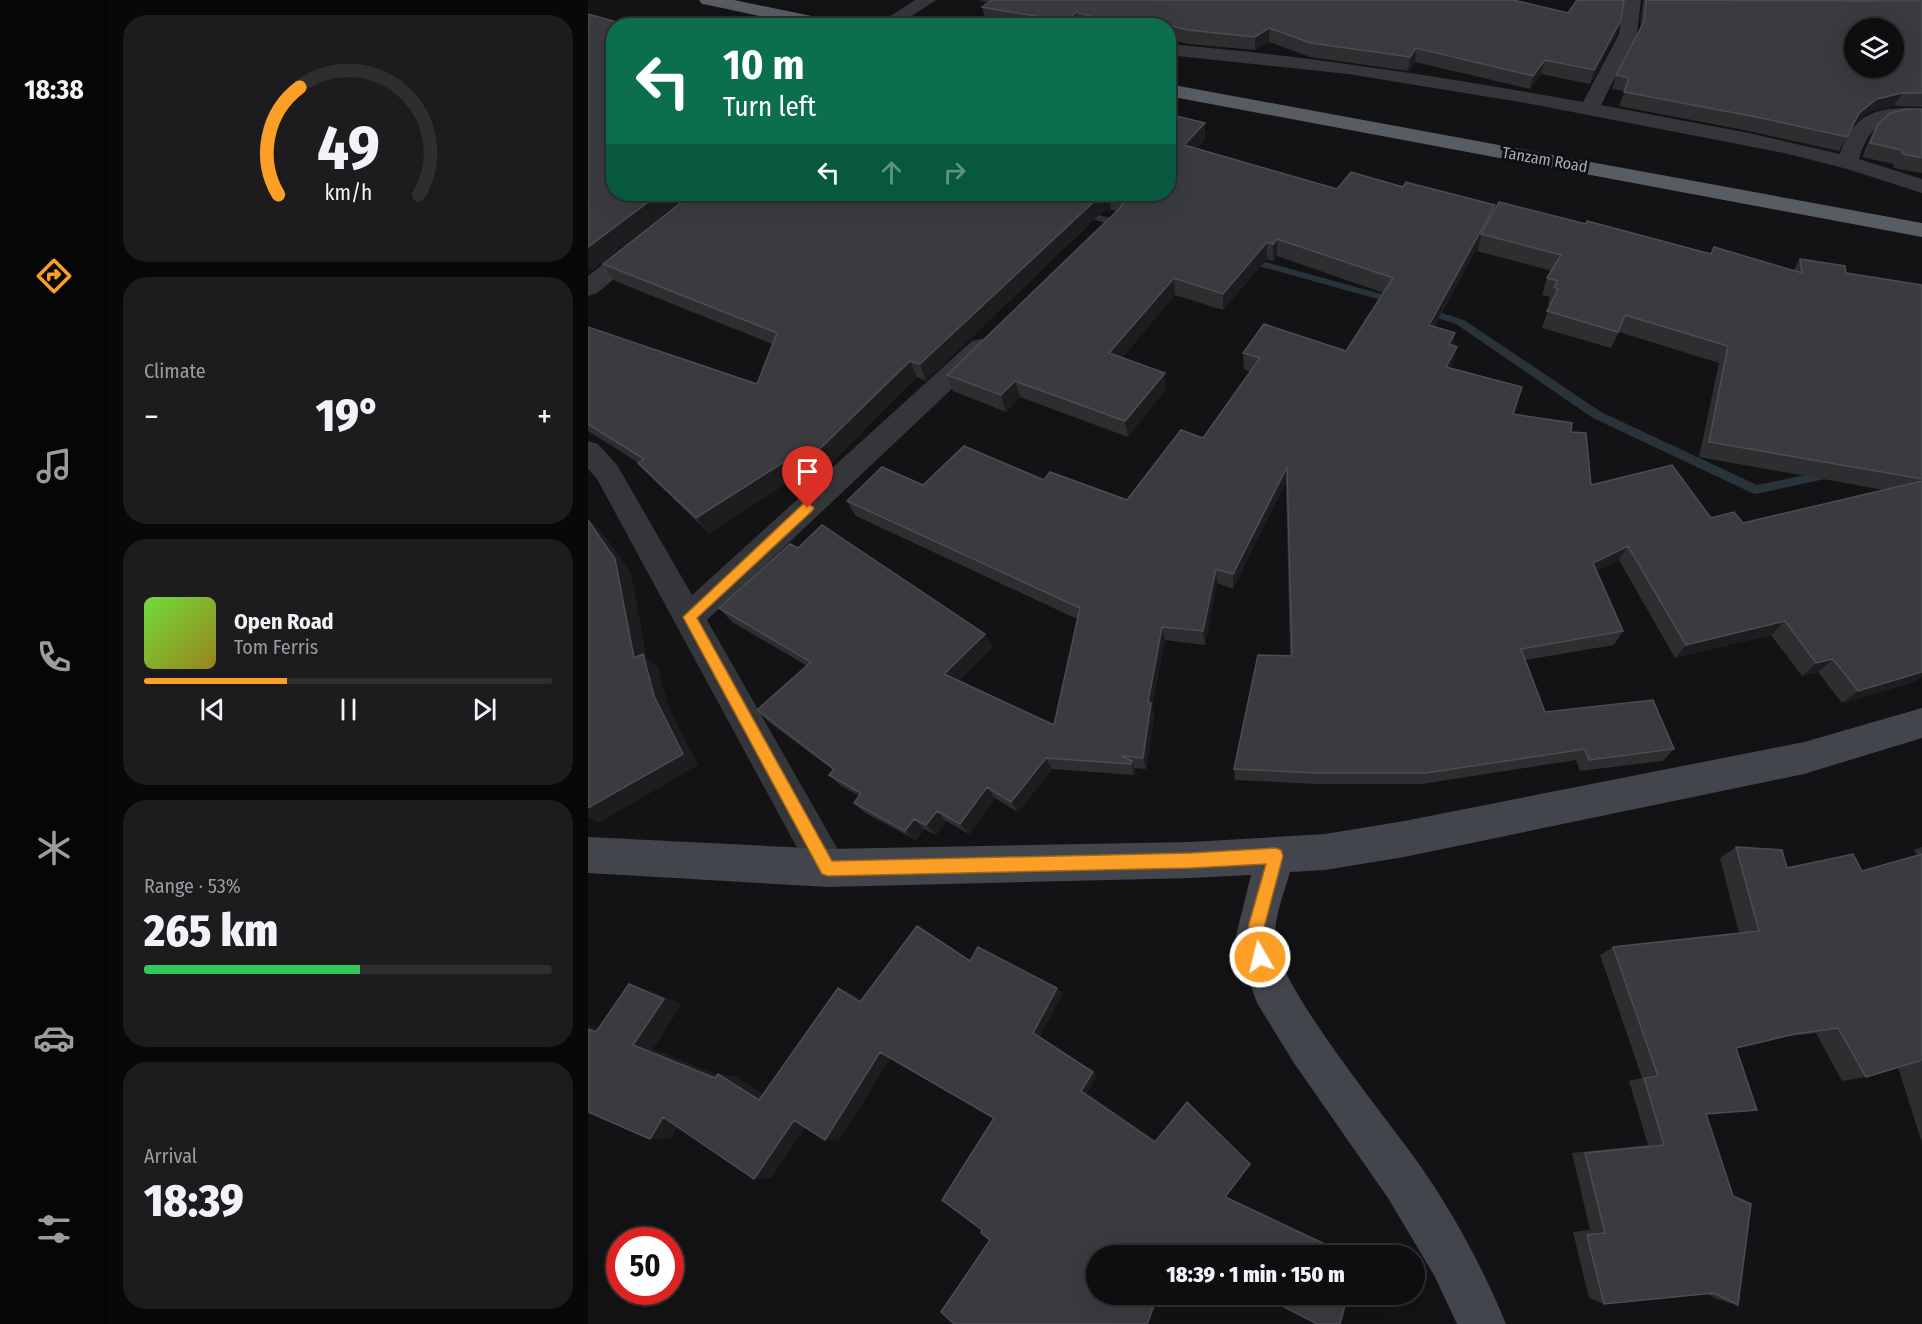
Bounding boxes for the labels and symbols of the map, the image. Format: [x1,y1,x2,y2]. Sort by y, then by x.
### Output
street label: Tanzam Road [1501,143,1589,176]
pin [782,446,833,508]
position arrow [1228,925,1292,989]
speed limit sign: 50 [606,1227,684,1305]

